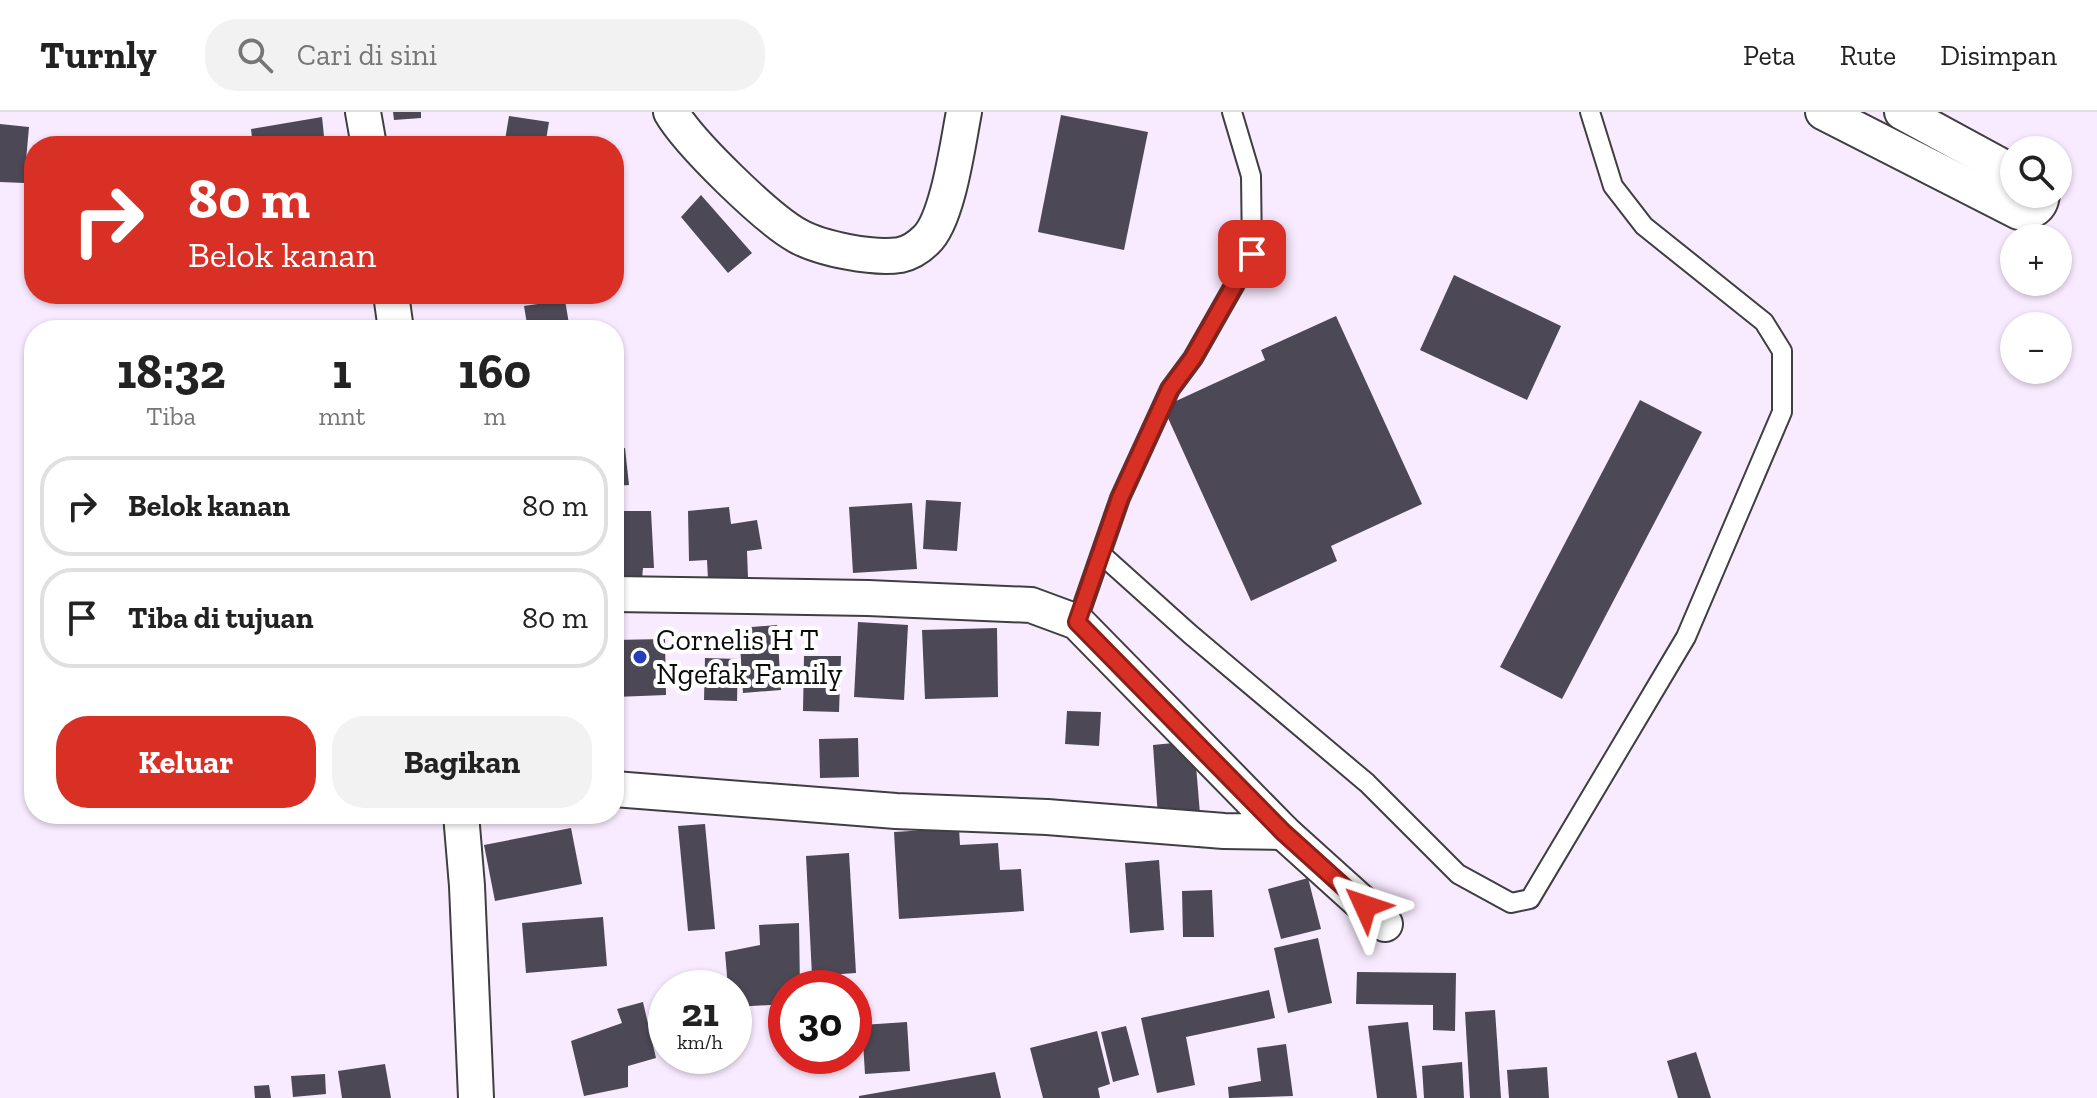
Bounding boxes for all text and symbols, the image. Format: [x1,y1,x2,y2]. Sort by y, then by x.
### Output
search box [205,19,765,91]
text: Turnly [40,32,157,78]
icon: search [233,33,277,77]
text: Cari di sini [297,37,437,73]
text: Peta [1743,39,1796,72]
text: Rute [1840,39,1896,72]
text: Disimpan [1940,39,2057,72]
map controls [2000,136,2072,384]
button: search [2000,136,2072,208]
text: 80 m [188,165,310,232]
icon: right [56,168,160,272]
pin [1218,220,1286,288]
button: + [2000,224,2072,296]
icon: arrive [1230,232,1274,276]
text: Belok kanan [188,233,376,276]
button: − [2000,312,2072,384]
text: 18:32 [117,343,225,400]
text: 1 [332,343,352,400]
text: 160 [458,343,531,400]
text: Tiba [146,400,196,432]
text: mnt [318,400,365,432]
text: m [483,400,506,432]
icon: right [60,484,104,528]
text: Belok kanan [128,488,290,524]
text: 80 m [522,488,588,524]
icon: arrive [60,596,104,640]
text: Tiba di tujuan [128,600,313,636]
text: 80 m [522,600,588,636]
place label: Cornelis H T Ngefak Family [656,622,843,692]
marker: Cornelis H T Ngefak Family [631,648,649,666]
button: Keluar [56,716,316,808]
button: Bagikan [332,716,592,808]
position arrow [1323,864,1407,948]
speed limit sign: 30 [768,970,872,1074]
text: 21 [681,988,719,1036]
text: km/h [677,1030,723,1054]

